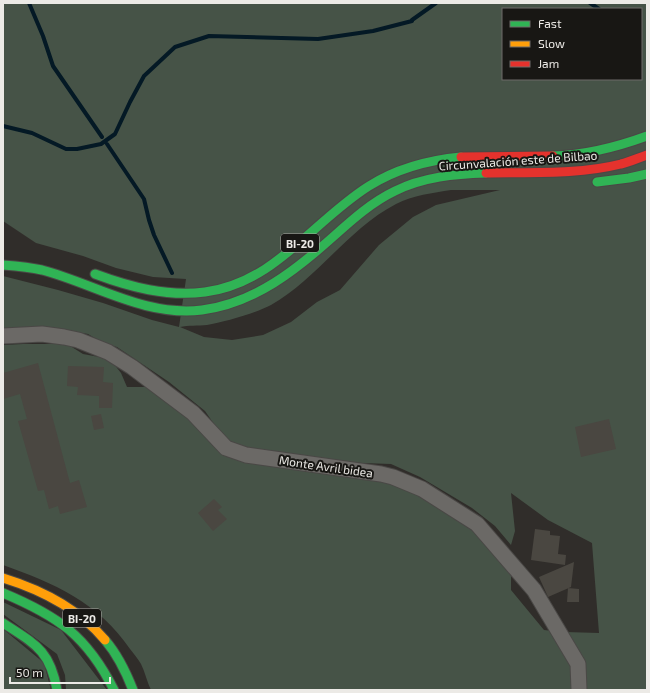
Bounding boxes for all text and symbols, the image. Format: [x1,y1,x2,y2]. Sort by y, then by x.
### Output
legend [502,8,642,80]
text: Fast [538,16,562,30]
text: Slow [538,36,565,50]
text: Jam [538,56,559,70]
street label: Circunvalación este de Bilbao [438,147,598,173]
road number: BI-20 [281,234,319,252]
street label: Monte Avril bidea [278,452,374,480]
road number: BI-20 [63,609,101,627]
scale bar [10,659,110,685]
text: 50 m [16,665,43,679]

